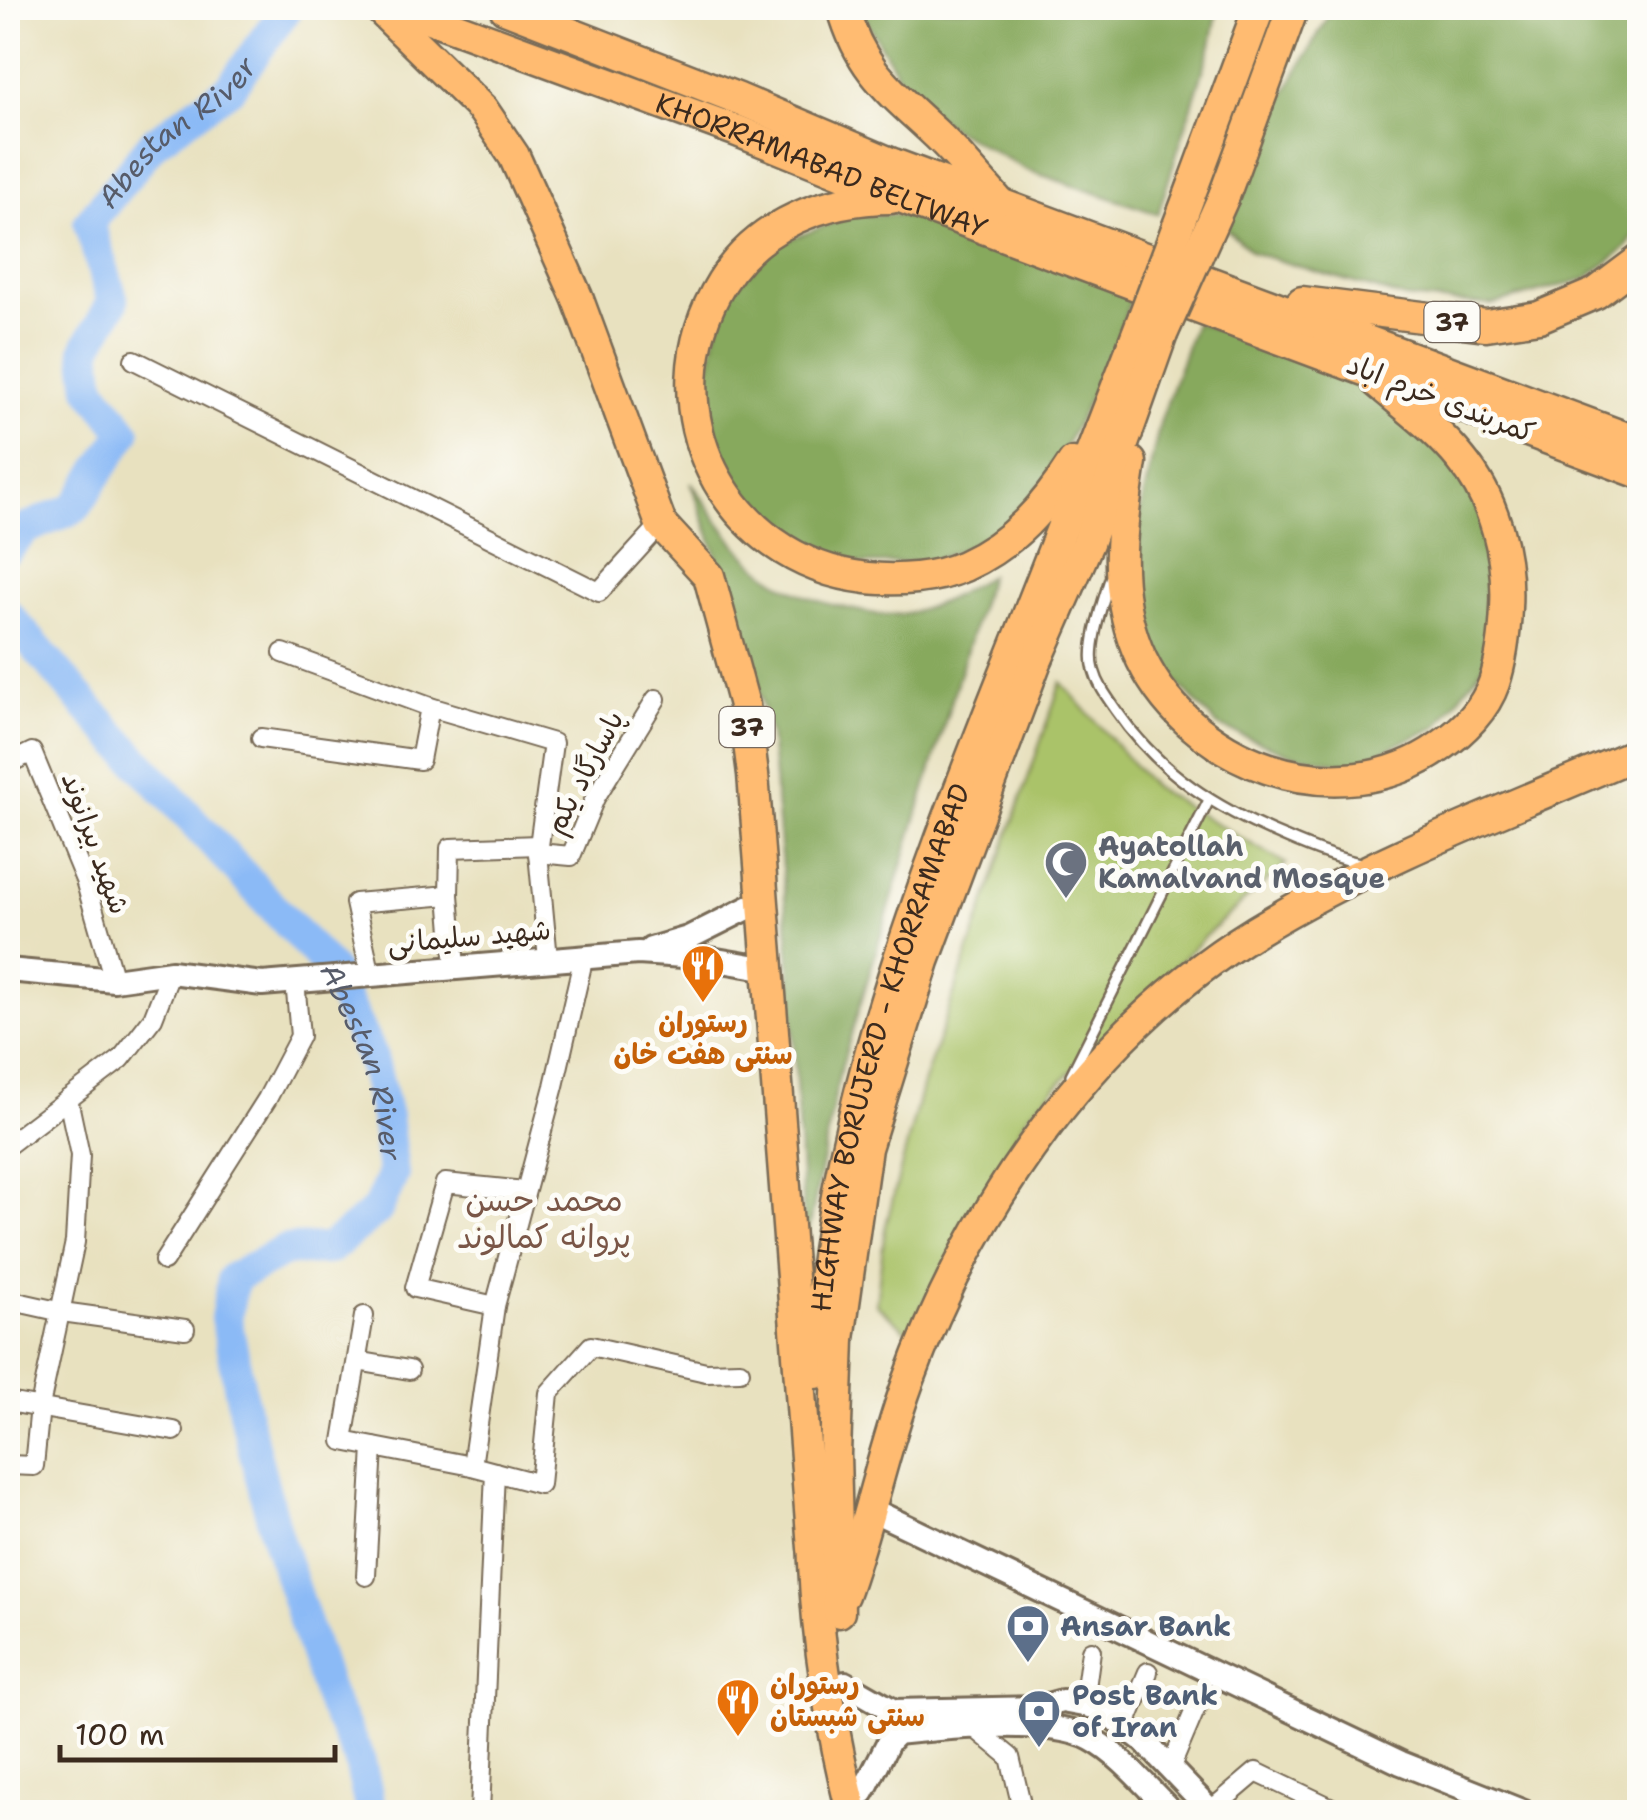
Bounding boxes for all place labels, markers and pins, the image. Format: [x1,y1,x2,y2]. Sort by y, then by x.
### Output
place label: Ayatollah Kamalvand Mosque [1098,827,1385,897]
mosque icon: Ayatollah Kamalvand Mosque [1043,839,1089,900]
restaurant icon: رستوران سنتی هفت خان [680,943,726,1004]
place label: رستوران سنتی هفت خان [613,1003,793,1073]
bank icon: Ansar Bank [1005,1603,1051,1664]
place label: Ansar Bank [1060,1607,1231,1645]
place label: رستوران سنتی شبستان [770,1665,925,1735]
place label: Post Bank of Iran [1072,1676,1218,1746]
restaurant icon: رستوران سنتی شبستان [715,1677,761,1738]
bank icon: Post Bank of Iran [1016,1688,1062,1749]

